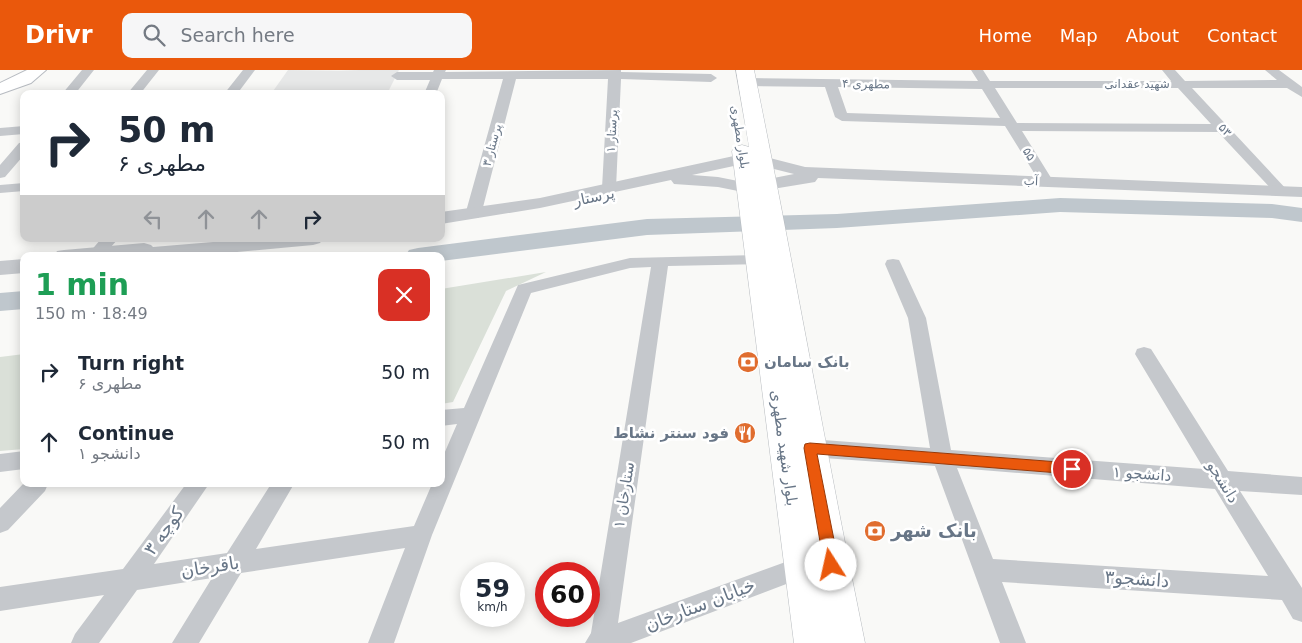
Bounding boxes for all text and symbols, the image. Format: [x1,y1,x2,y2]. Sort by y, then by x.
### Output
search box [122,13,472,58]
text: Drivr [25,21,92,49]
icon: search [140,21,168,49]
text: Search here [180,24,295,46]
text: Home [979,25,1032,46]
text: Map [1060,25,1098,46]
text: About [1126,25,1179,46]
text: Contact [1207,25,1277,46]
street label: مطهری ۴ [842,77,890,92]
street label: شهید عقدانی [1104,77,1170,91]
street label: بلوار مطهری [727,104,752,170]
street label: پرستار ۱ [604,109,621,153]
icon: right [35,110,100,175]
text: 50 m [118,110,215,150]
street label: ۵۳ [1215,121,1235,140]
street label: پرستار ۳ [480,122,505,168]
street label: ۵۵ [1020,145,1038,163]
text: مطهری ۶ [118,151,206,176]
street label: آب [1023,173,1039,188]
street label: پرستار [571,184,616,211]
icon: left [139,205,167,233]
icon: ahead [192,205,220,233]
icon: ahead [245,205,273,233]
icon: right [298,205,326,233]
text: 1 min [35,267,129,302]
button: close [378,269,430,321]
text: 150 m · 18:49 [35,304,148,323]
bank icon: بانک سامان [736,350,760,374]
text: Turn right [78,352,184,374]
place label: بانک سامان [764,353,850,371]
icon: right [35,358,63,386]
text: 50 m [381,361,430,383]
text: مطهری ۶ [78,374,142,393]
street label: بلوار شهید مطهری [767,389,801,507]
restaurant icon: فود سنتر نشاط [733,421,757,445]
text: Continue [78,422,174,444]
place label: فود سنتر نشاط [613,424,729,442]
icon: ahead [35,428,63,456]
text: 50 m [381,431,430,453]
text: دانشجو ۱ [78,444,141,463]
pin [1051,448,1093,490]
icon: arrive [1058,455,1086,483]
street label: دانشجو [1203,457,1243,506]
street label: ستارخان ۱ [610,461,638,529]
street label: دانشجو ۱ [1112,463,1172,485]
street label: کوچه ۳ [139,502,189,559]
bank icon: بانک شهر [863,519,887,543]
place label: بانک شهر [890,520,977,542]
position arrow [804,538,856,590]
street label: باقرخان [179,552,241,582]
speed limit sign: 60 [535,562,600,627]
street label: دانشجو۳ [1104,566,1170,592]
text: 59 [475,574,510,603]
street label: خیابان ستارخان [642,574,758,635]
text: km/h [477,600,508,614]

